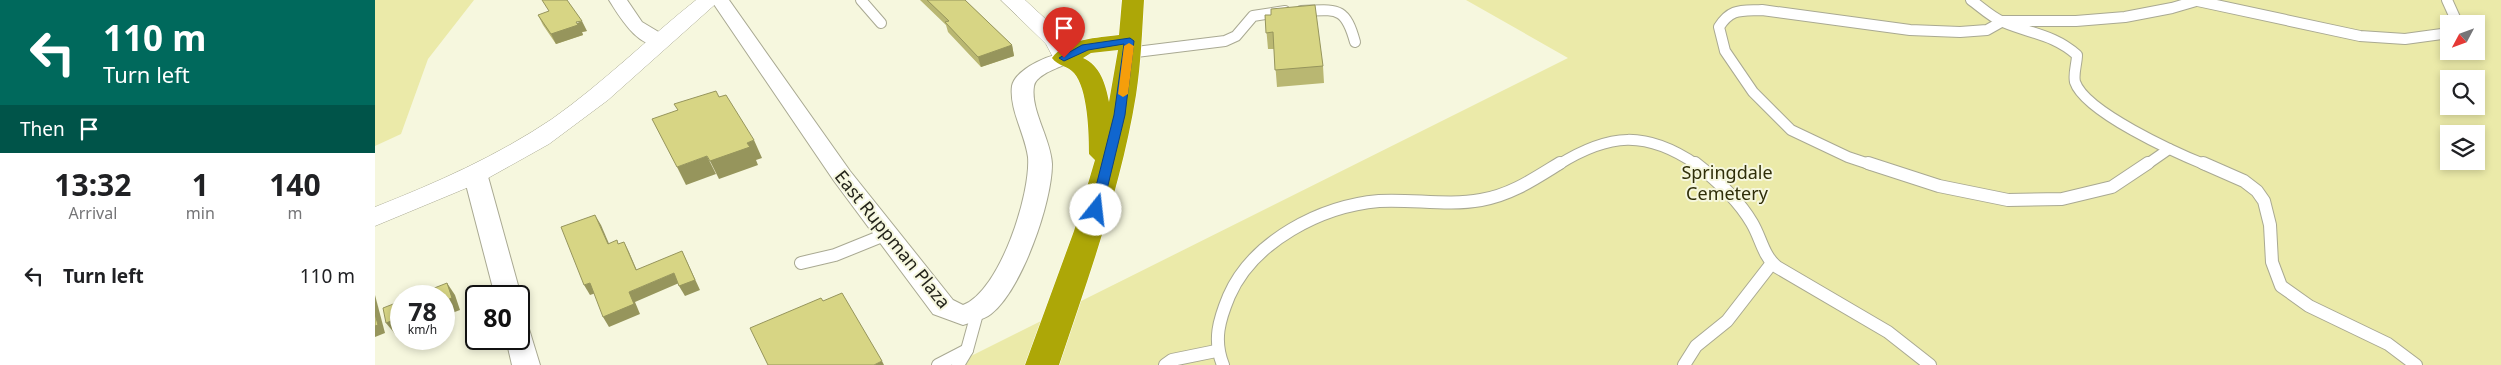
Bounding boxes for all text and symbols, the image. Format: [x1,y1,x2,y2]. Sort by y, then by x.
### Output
pin [1043,7,1085,58]
text: 110 m [103,14,206,61]
icon: arrive [1050,14,1078,42]
north arrow [2440,15,2485,60]
map controls [2440,15,2485,170]
icon: left [20,20,85,85]
text: Turn left [103,59,190,89]
button: search [2440,70,2485,115]
icon: arrive [75,115,103,143]
text: Then [20,116,65,142]
button: layers [2440,125,2485,170]
park label: Springdale Cemetery [1681,160,1773,205]
text: 13:32 [54,164,131,205]
text: 1 [192,164,209,205]
text: 140 [269,164,321,205]
street label: East Ruppman Plaza [830,165,956,313]
position arrow [1069,183,1121,235]
text: Arrival [68,202,117,224]
text: min [186,202,215,224]
text: m [287,202,302,224]
icon: left [20,262,48,290]
text: Turn left [63,263,144,289]
text: 110 m [300,263,355,289]
speed limit sign: 80 [465,285,530,350]
text: 78 [408,294,437,328]
text: km/h [408,321,437,338]

